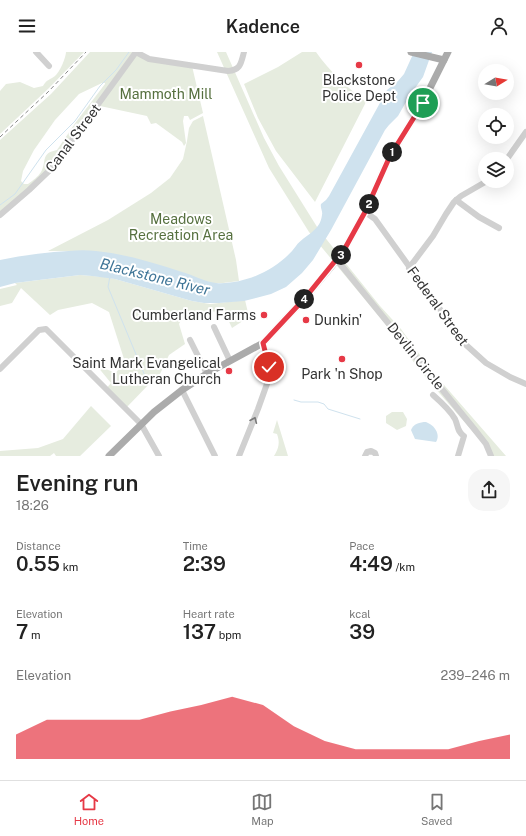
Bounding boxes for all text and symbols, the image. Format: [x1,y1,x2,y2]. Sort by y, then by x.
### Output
icon: menu [16,15,38,37]
icon: person [488,15,510,37]
text: Kadence [226,16,300,37]
marker: Blackstone Police Dept [354,60,364,70]
north arrow [478,64,514,100]
map controls [478,64,514,188]
place label: Blackstone Police Dept [322,72,396,104]
park label: Mammoth Mill [119,86,213,102]
pin [406,86,440,120]
icon: arrive [412,92,434,114]
street label: Canal Street [42,101,104,175]
button: locate [478,108,514,144]
pin: 1 [382,142,402,162]
text: 1 [390,146,394,158]
button: layers [478,152,514,188]
pin: 2 [359,194,379,214]
text: 2 [366,198,373,210]
park label: Meadows Recreation Area [129,211,233,243]
pin: 3 [331,245,351,265]
text: 3 [337,249,345,261]
water label: Blackstone River [98,255,212,298]
street label: Federal Street [404,263,472,349]
pin: 4 [294,289,314,309]
text: 4 [300,293,308,305]
place label: Cumberland Farms [132,307,256,323]
marker: Cumberland Farms [259,310,269,320]
place label: Dunkin' [314,312,362,328]
marker: Dunkin' [301,315,311,325]
street label: Devlin Circle [384,319,448,393]
pin [252,350,286,384]
marker: Park 'n Shop [337,354,347,364]
place label: Saint Mark Evangelical Lutheran Church [72,355,221,387]
icon: check [258,356,280,378]
marker: Saint Mark Evangelical Lutheran Church [224,366,234,376]
place label: Park 'n Shop [301,366,383,382]
one-way arrow [249,417,257,425]
button: share [468,469,510,511]
text: Evening run [16,470,138,496]
text: 18:26 [16,498,49,513]
text: Distance [16,540,61,552]
text: Time [183,540,208,552]
text: Pace [349,540,374,552]
text: 0.55 [16,552,60,576]
text: 2:39 [183,552,226,576]
text: 4:49 [349,552,393,576]
text: km [60,561,78,573]
text: /km [393,561,415,573]
text: Elevation [16,608,63,620]
text: Heart rate [183,608,235,620]
text: kcal [349,608,371,620]
text: 7 [16,620,28,644]
text: 137 [183,620,216,644]
text: 39 [349,620,375,644]
text: m [28,629,41,641]
text: bpm [216,629,241,641]
text: Elevation [16,668,71,683]
text: 239–246 m [440,668,510,683]
tab: Home [74,791,104,827]
tab: Map [251,791,274,827]
tab: Saved [421,791,452,827]

